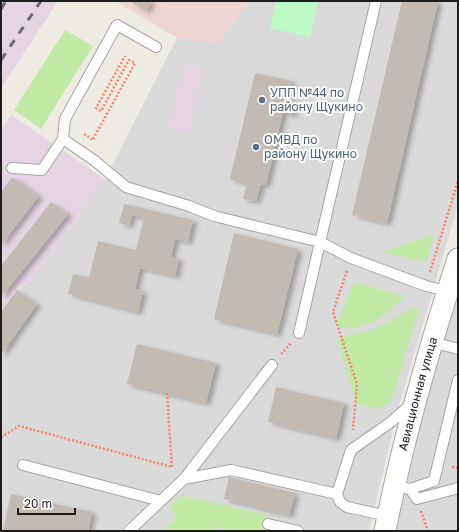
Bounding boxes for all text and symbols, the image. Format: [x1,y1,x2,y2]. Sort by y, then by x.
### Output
place label: УПП №44 по району Щукино [270,85,363,114]
marker: УПП №44 по району Щукино [257,95,267,105]
place label: ОМВД по району Щукино [264,132,357,161]
marker: ОМВД по району Щукино [251,142,261,152]
street label: Авиационная улица [395,335,440,452]
scale bar [18,490,75,516]
text: 20 m [24,496,52,511]

